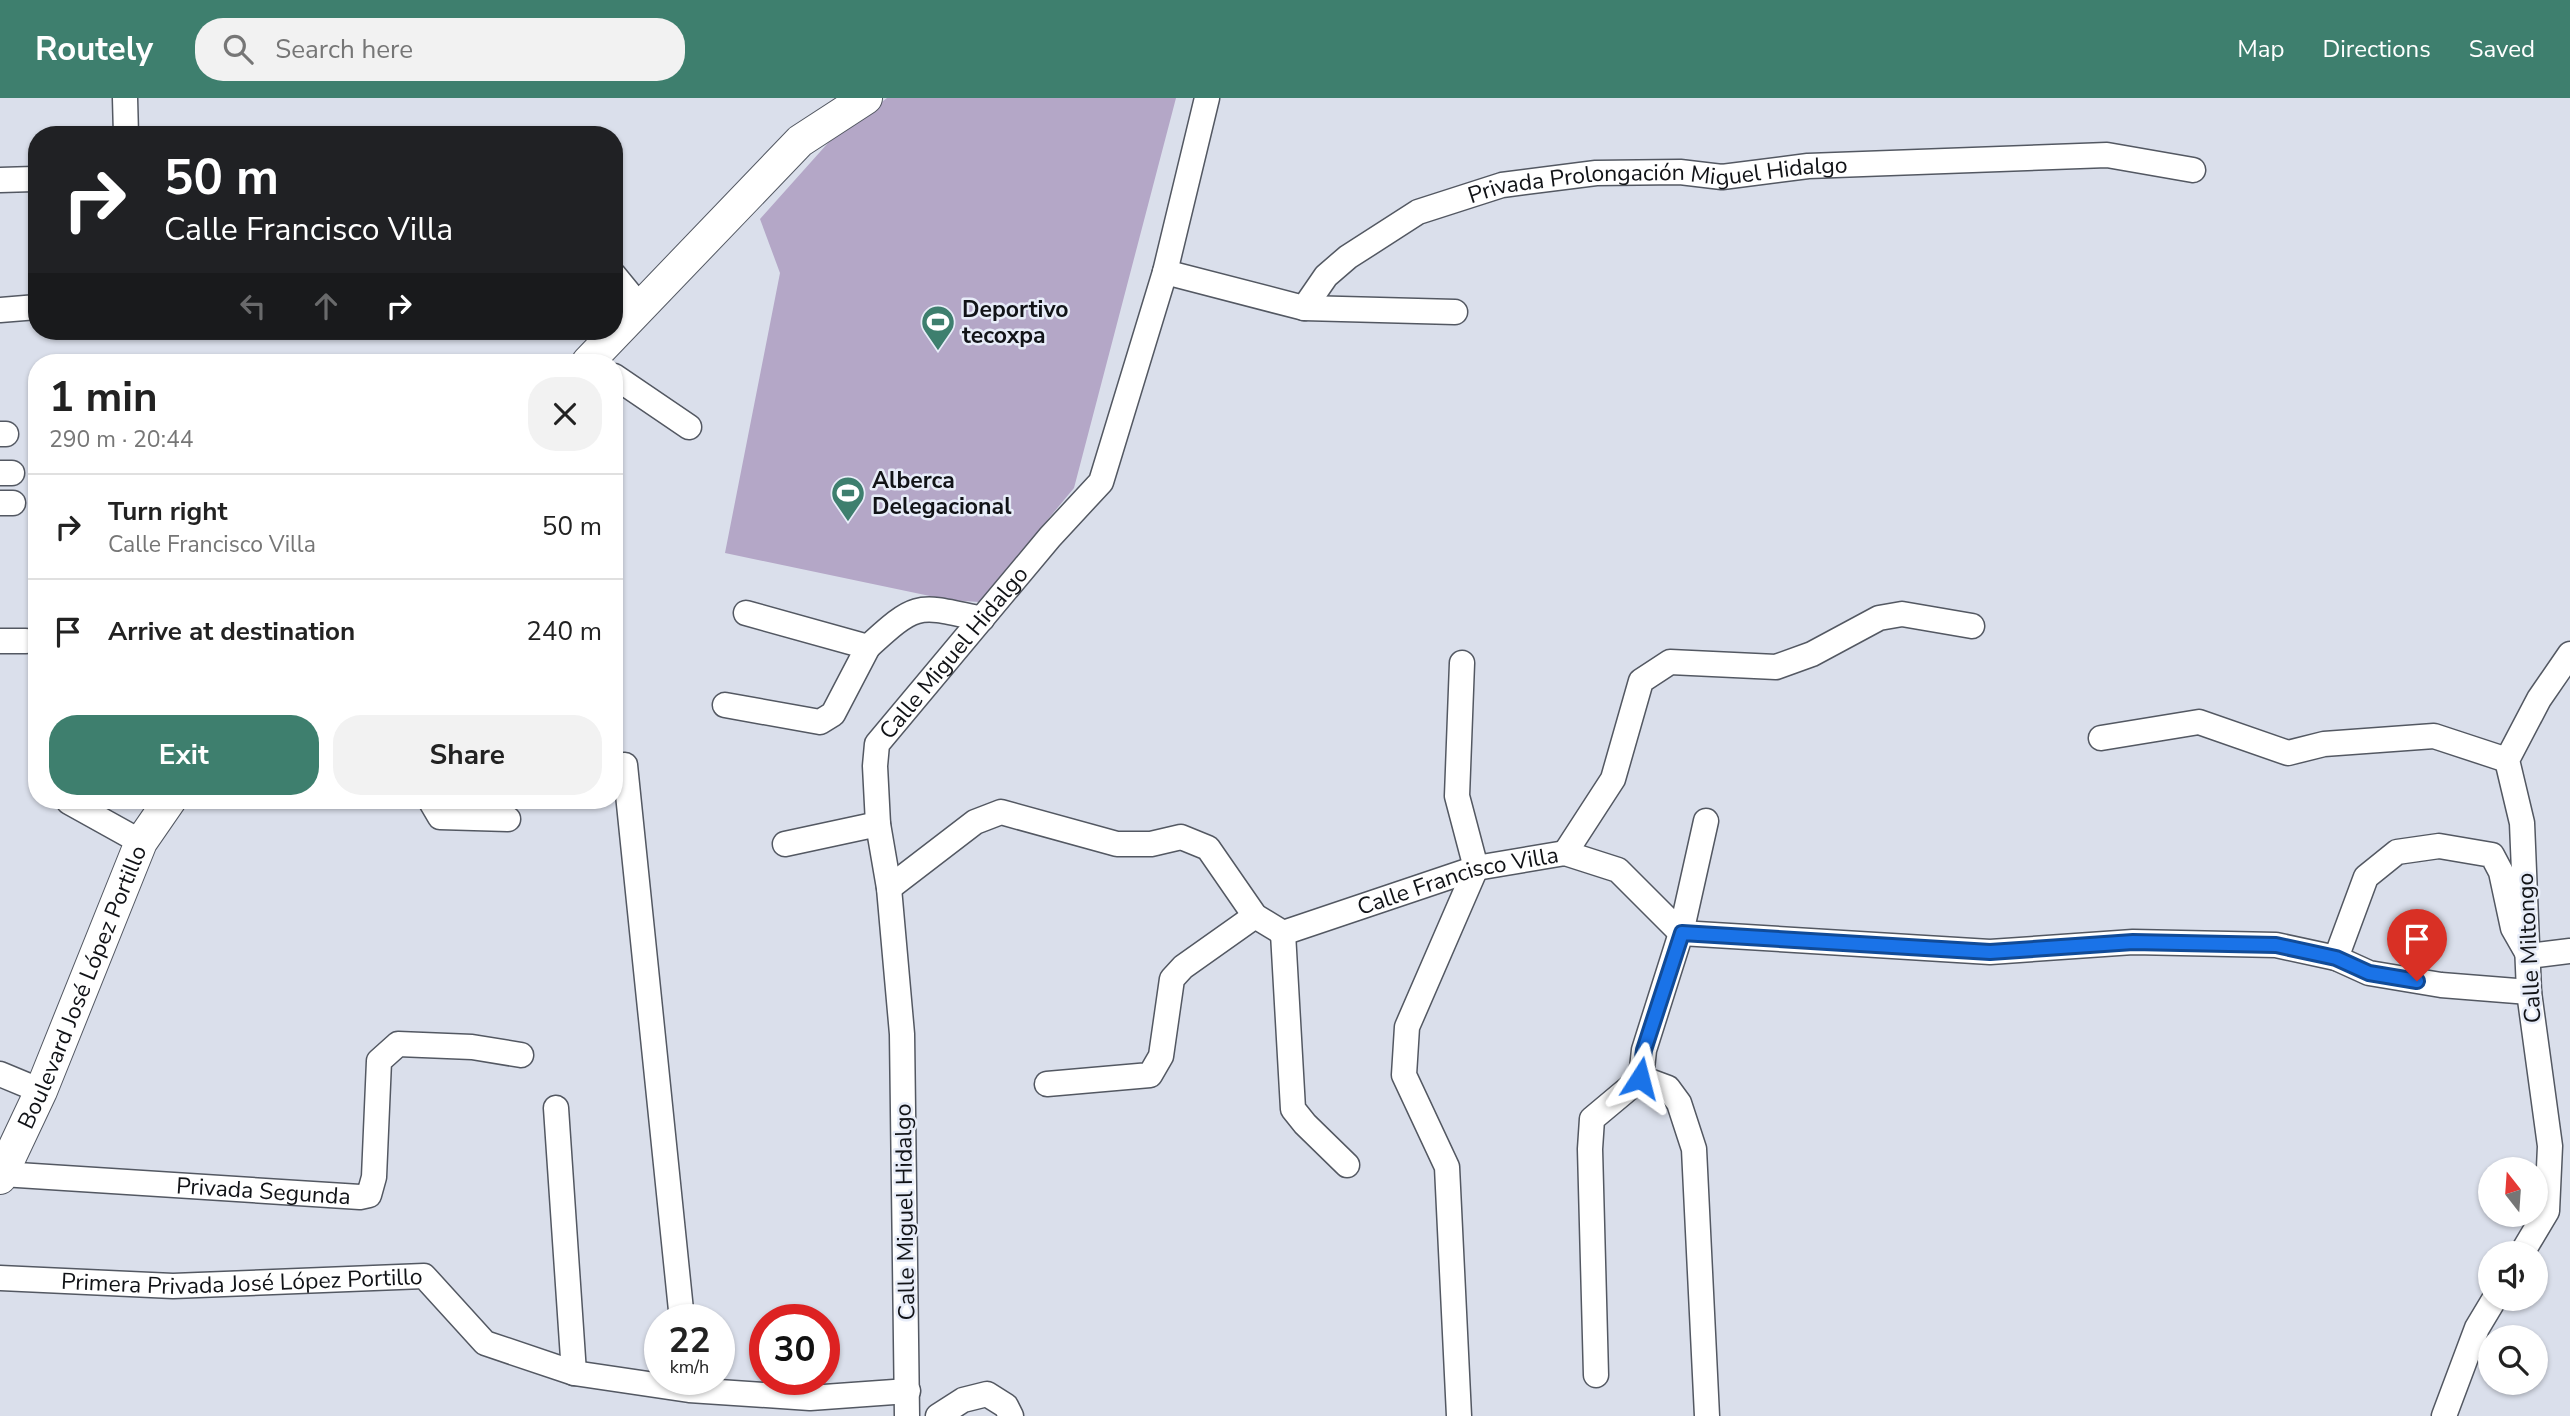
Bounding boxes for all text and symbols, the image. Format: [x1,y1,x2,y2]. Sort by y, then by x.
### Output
search box [195,18,685,81]
text: Routely [35,27,153,72]
icon: search [219,30,257,68]
text: Search here [275,32,413,67]
text: Map [2237,33,2284,65]
text: Directions [2322,33,2431,65]
text: Saved [2469,33,2535,65]
text: 50 m [164,144,279,211]
street label: Privada Prolongación Miguel Hidalgo [1464,149,1848,211]
icon: right [49,154,140,245]
text: Calle Francisco Villa [164,208,453,251]
icon: left [234,287,272,325]
icon: ahead [307,287,345,325]
icon: right [380,287,418,325]
place label: Deportivo tecoxpa [962,294,1069,351]
sports icon: Deportivo tecoxpa [919,303,957,352]
text: 1 min [49,369,158,426]
button: close [528,377,602,451]
text: 290 m · 20:44 [49,424,194,455]
place label: Alberca Delegacional [872,465,1012,522]
sports icon: Alberca Delegacional [829,474,867,523]
text: Turn right [108,494,227,529]
icon: right [49,508,87,546]
text: 50 m [542,509,602,544]
text: Calle Francisco Villa [108,529,316,560]
street label: Calle Miguel Hidalgo [872,559,1035,746]
icon: arrive [49,613,87,651]
text: Arrive at destination [108,614,355,649]
text: 240 m [526,614,602,649]
button: Exit [49,715,319,795]
button: Share [333,715,602,795]
street label: Calle Francisco Villa [1353,839,1561,922]
street label: Boulevard José López Portillo [10,841,154,1134]
street label: Calle Miltongo [2510,872,2548,1024]
pin [2387,909,2447,981]
icon: arrive [2398,920,2436,958]
position arrow [1603,1041,1677,1115]
street label: Calle Miguel Hidalgo [888,1103,922,1321]
north arrow [2478,1157,2548,1227]
map controls [2478,1157,2548,1395]
street label: Privada Segunda [175,1170,352,1212]
button: sound [2478,1241,2548,1311]
street label: Primera Privada José López Portillo [60,1261,423,1302]
speed limit sign: 30 [749,1304,840,1395]
text: 22 [668,1317,711,1364]
button: search [2478,1325,2548,1395]
text: km/h [670,1355,709,1379]

